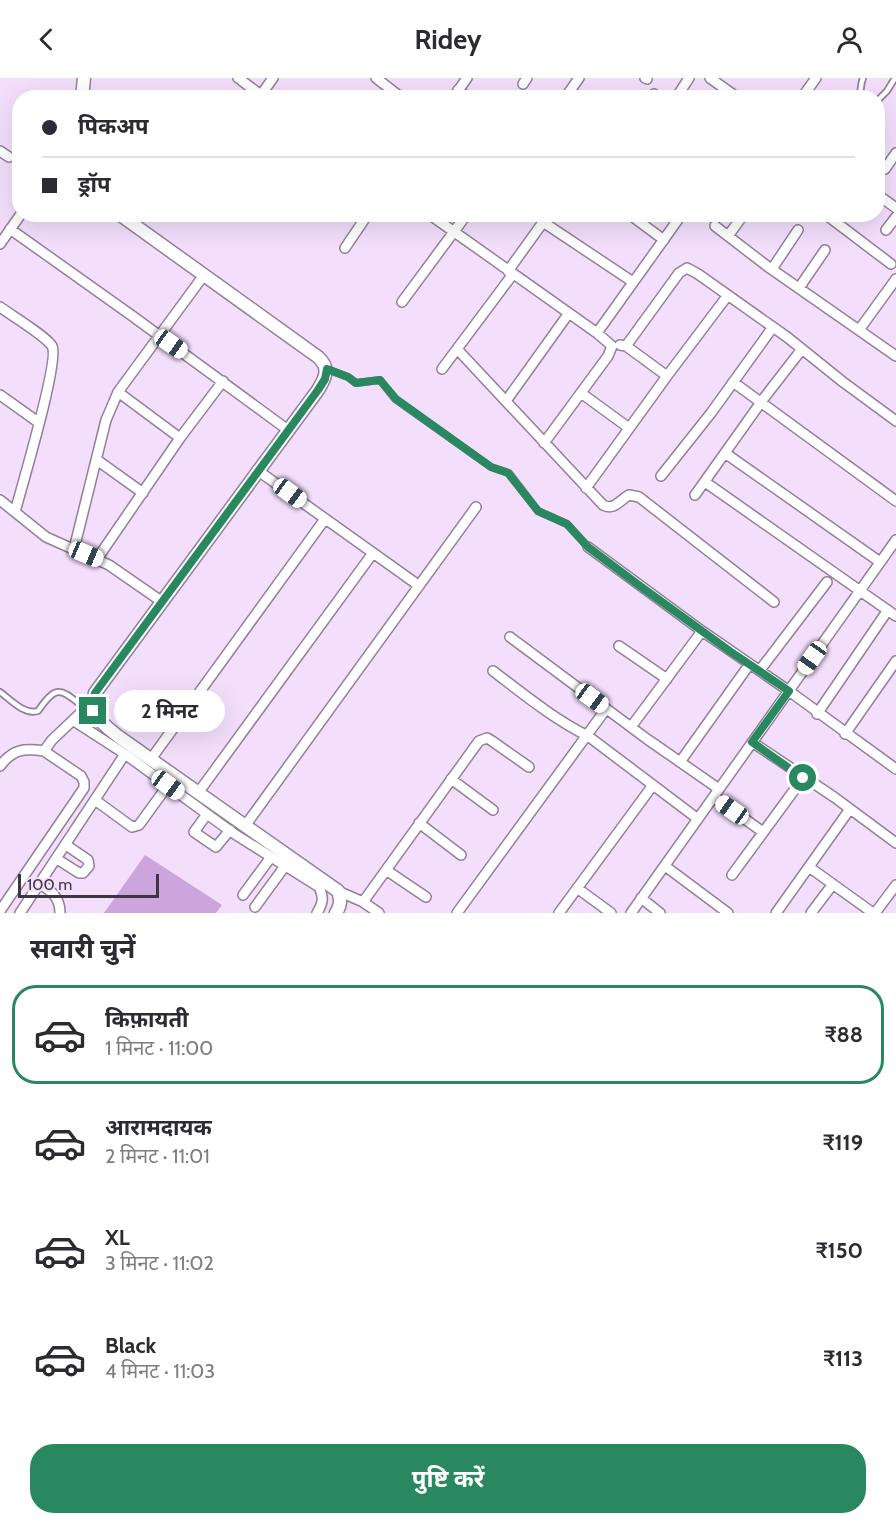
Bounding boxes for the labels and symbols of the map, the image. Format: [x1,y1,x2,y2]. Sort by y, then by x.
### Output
car [151,326,191,362]
car [270,475,310,511]
car [66,539,106,569]
car [794,638,830,678]
car [572,680,612,716]
callout: 2 मिनट [114,690,225,732]
route end [79,697,106,724]
route start [789,764,816,791]
car [148,767,188,803]
car [712,792,752,828]
scale bar [18,871,159,898]

